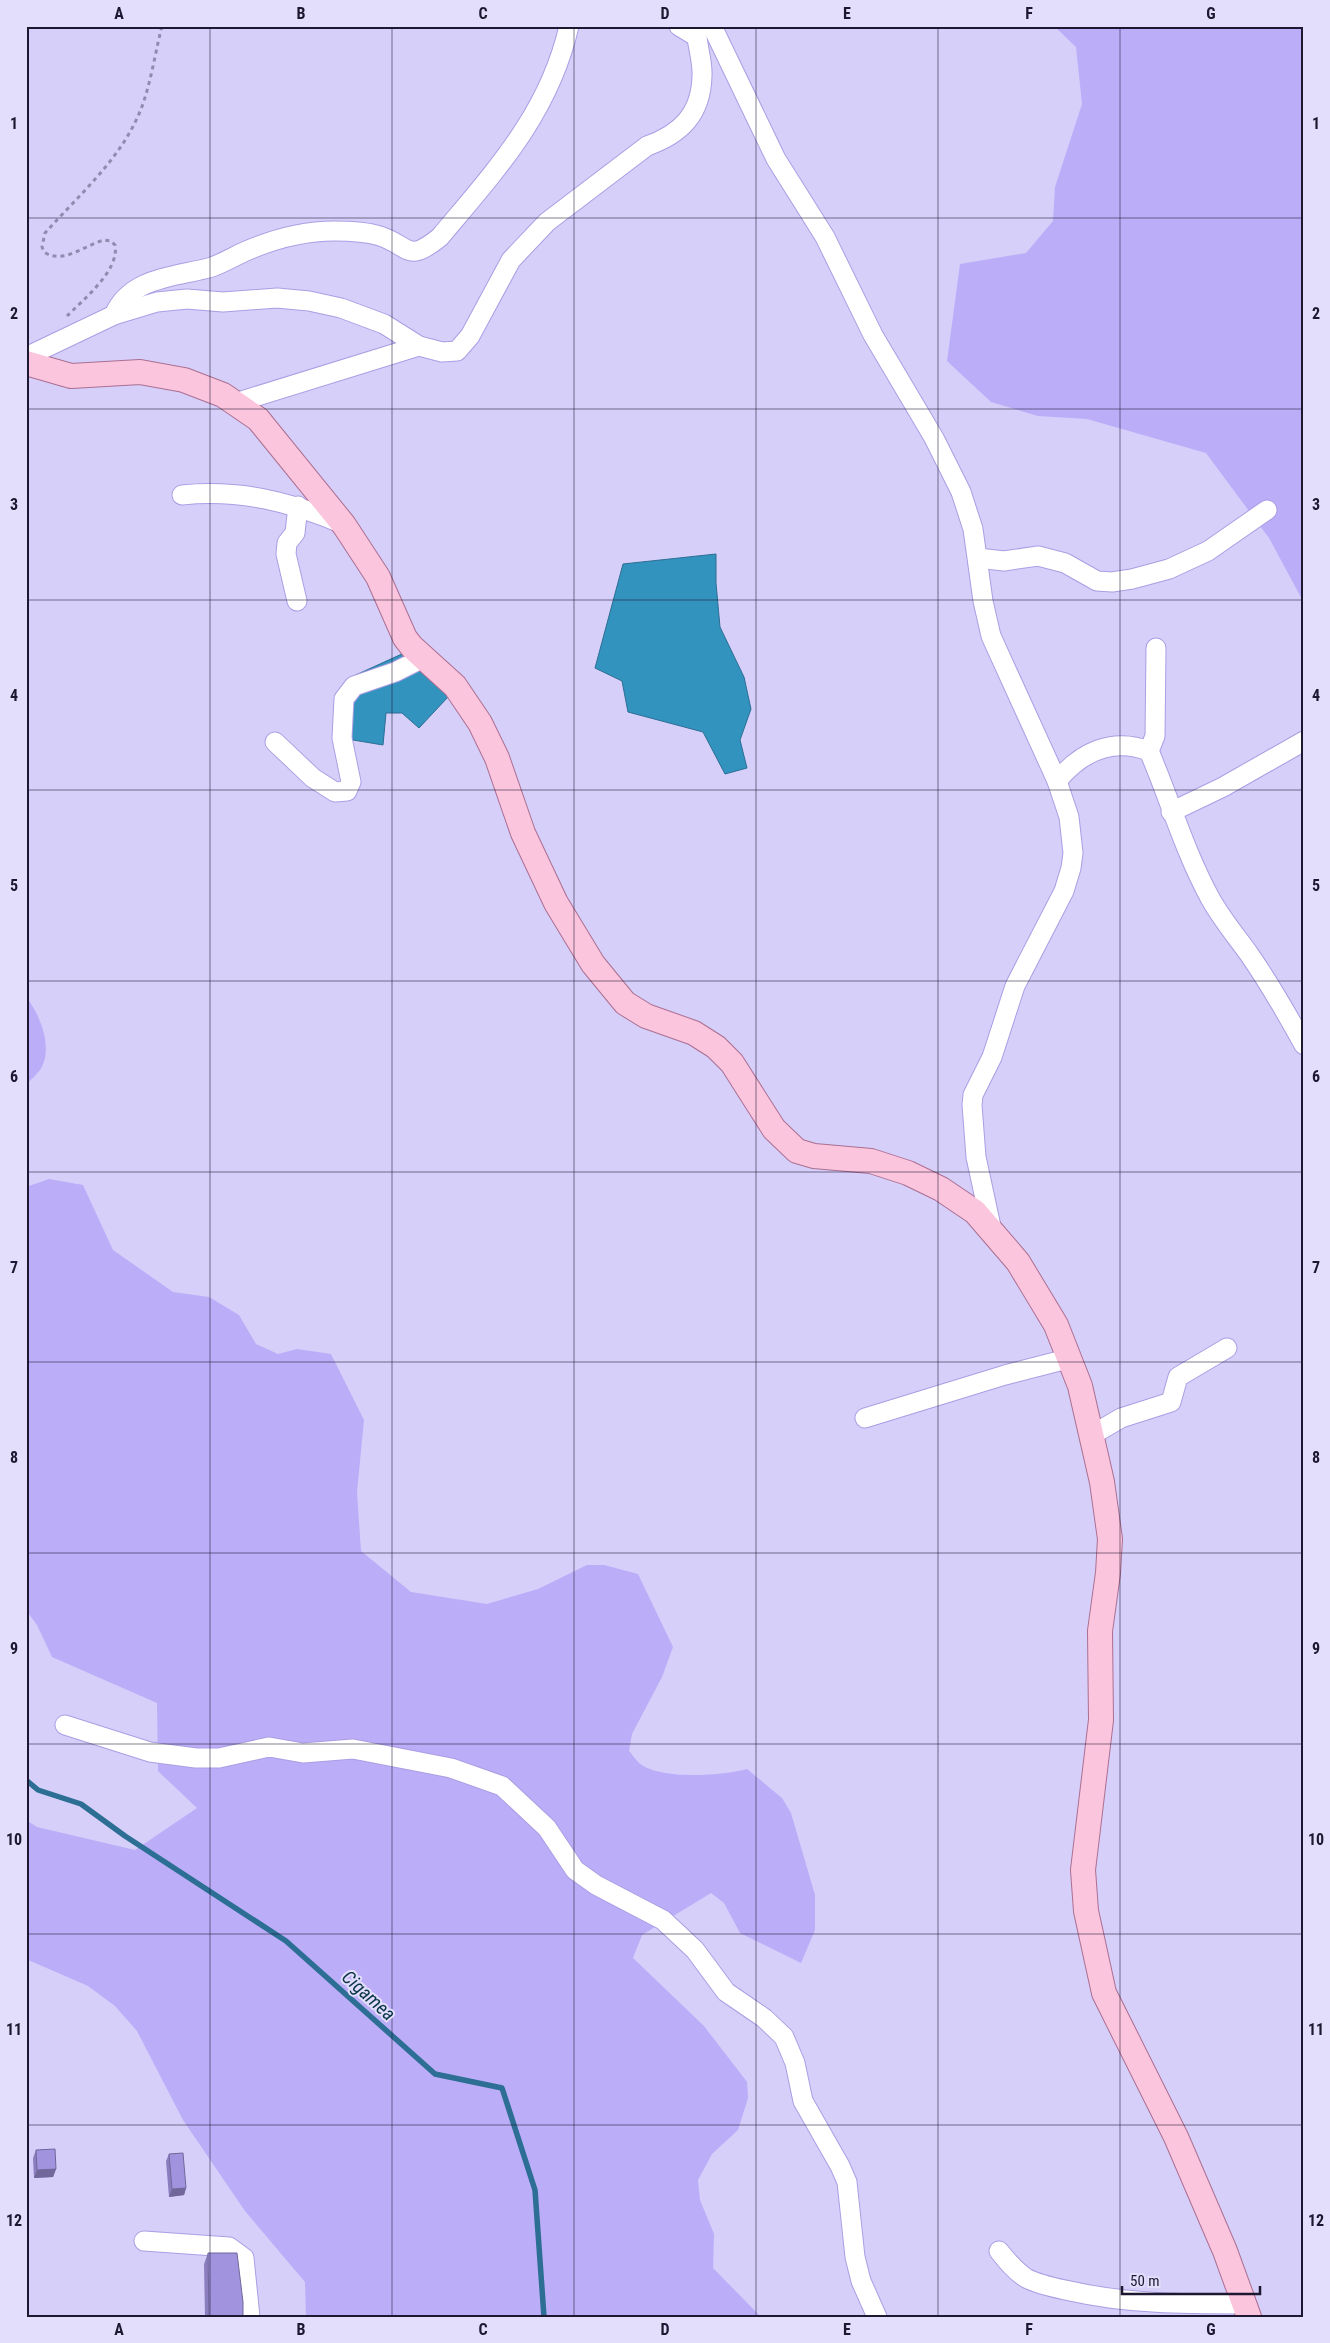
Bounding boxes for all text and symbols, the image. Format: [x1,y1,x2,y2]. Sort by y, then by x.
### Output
text: A [114,4,124,23]
text: B [297,4,306,23]
text: C [478,4,488,23]
text: D [660,4,670,23]
text: E [843,4,851,23]
text: F [1025,4,1033,23]
text: G [1206,4,1216,23]
text: 1 [10,114,18,133]
text: 1 [1312,114,1320,133]
text: 2 [10,304,18,323]
text: 2 [1312,304,1320,323]
text: 3 [10,495,18,514]
text: 3 [1312,495,1320,514]
text: 4 [10,686,18,705]
text: 4 [1312,686,1320,705]
text: 5 [10,876,18,895]
text: 5 [1312,876,1320,895]
text: 6 [10,1067,18,1086]
text: 6 [1312,1067,1320,1086]
text: 7 [10,1258,18,1277]
text: 7 [1312,1258,1320,1277]
text: 8 [10,1448,18,1467]
text: 8 [1312,1448,1320,1467]
text: 9 [10,1639,18,1658]
text: 9 [1312,1639,1320,1658]
text: 10 [6,1830,22,1849]
text: 10 [1308,1830,1324,1849]
water label: Cigamea [337,1965,400,2025]
text: 11 [6,2020,22,2039]
text: 11 [1308,2020,1324,2039]
text: 12 [6,2211,22,2230]
text: 12 [1308,2211,1324,2230]
scale bar [1122,2263,1260,2295]
text: 50 m [1130,2272,1160,2290]
text: A [114,2320,124,2339]
text: B [297,2320,306,2339]
text: C [478,2320,488,2339]
text: D [660,2320,670,2339]
text: E [843,2320,851,2339]
text: F [1025,2320,1033,2339]
text: G [1206,2320,1216,2339]

